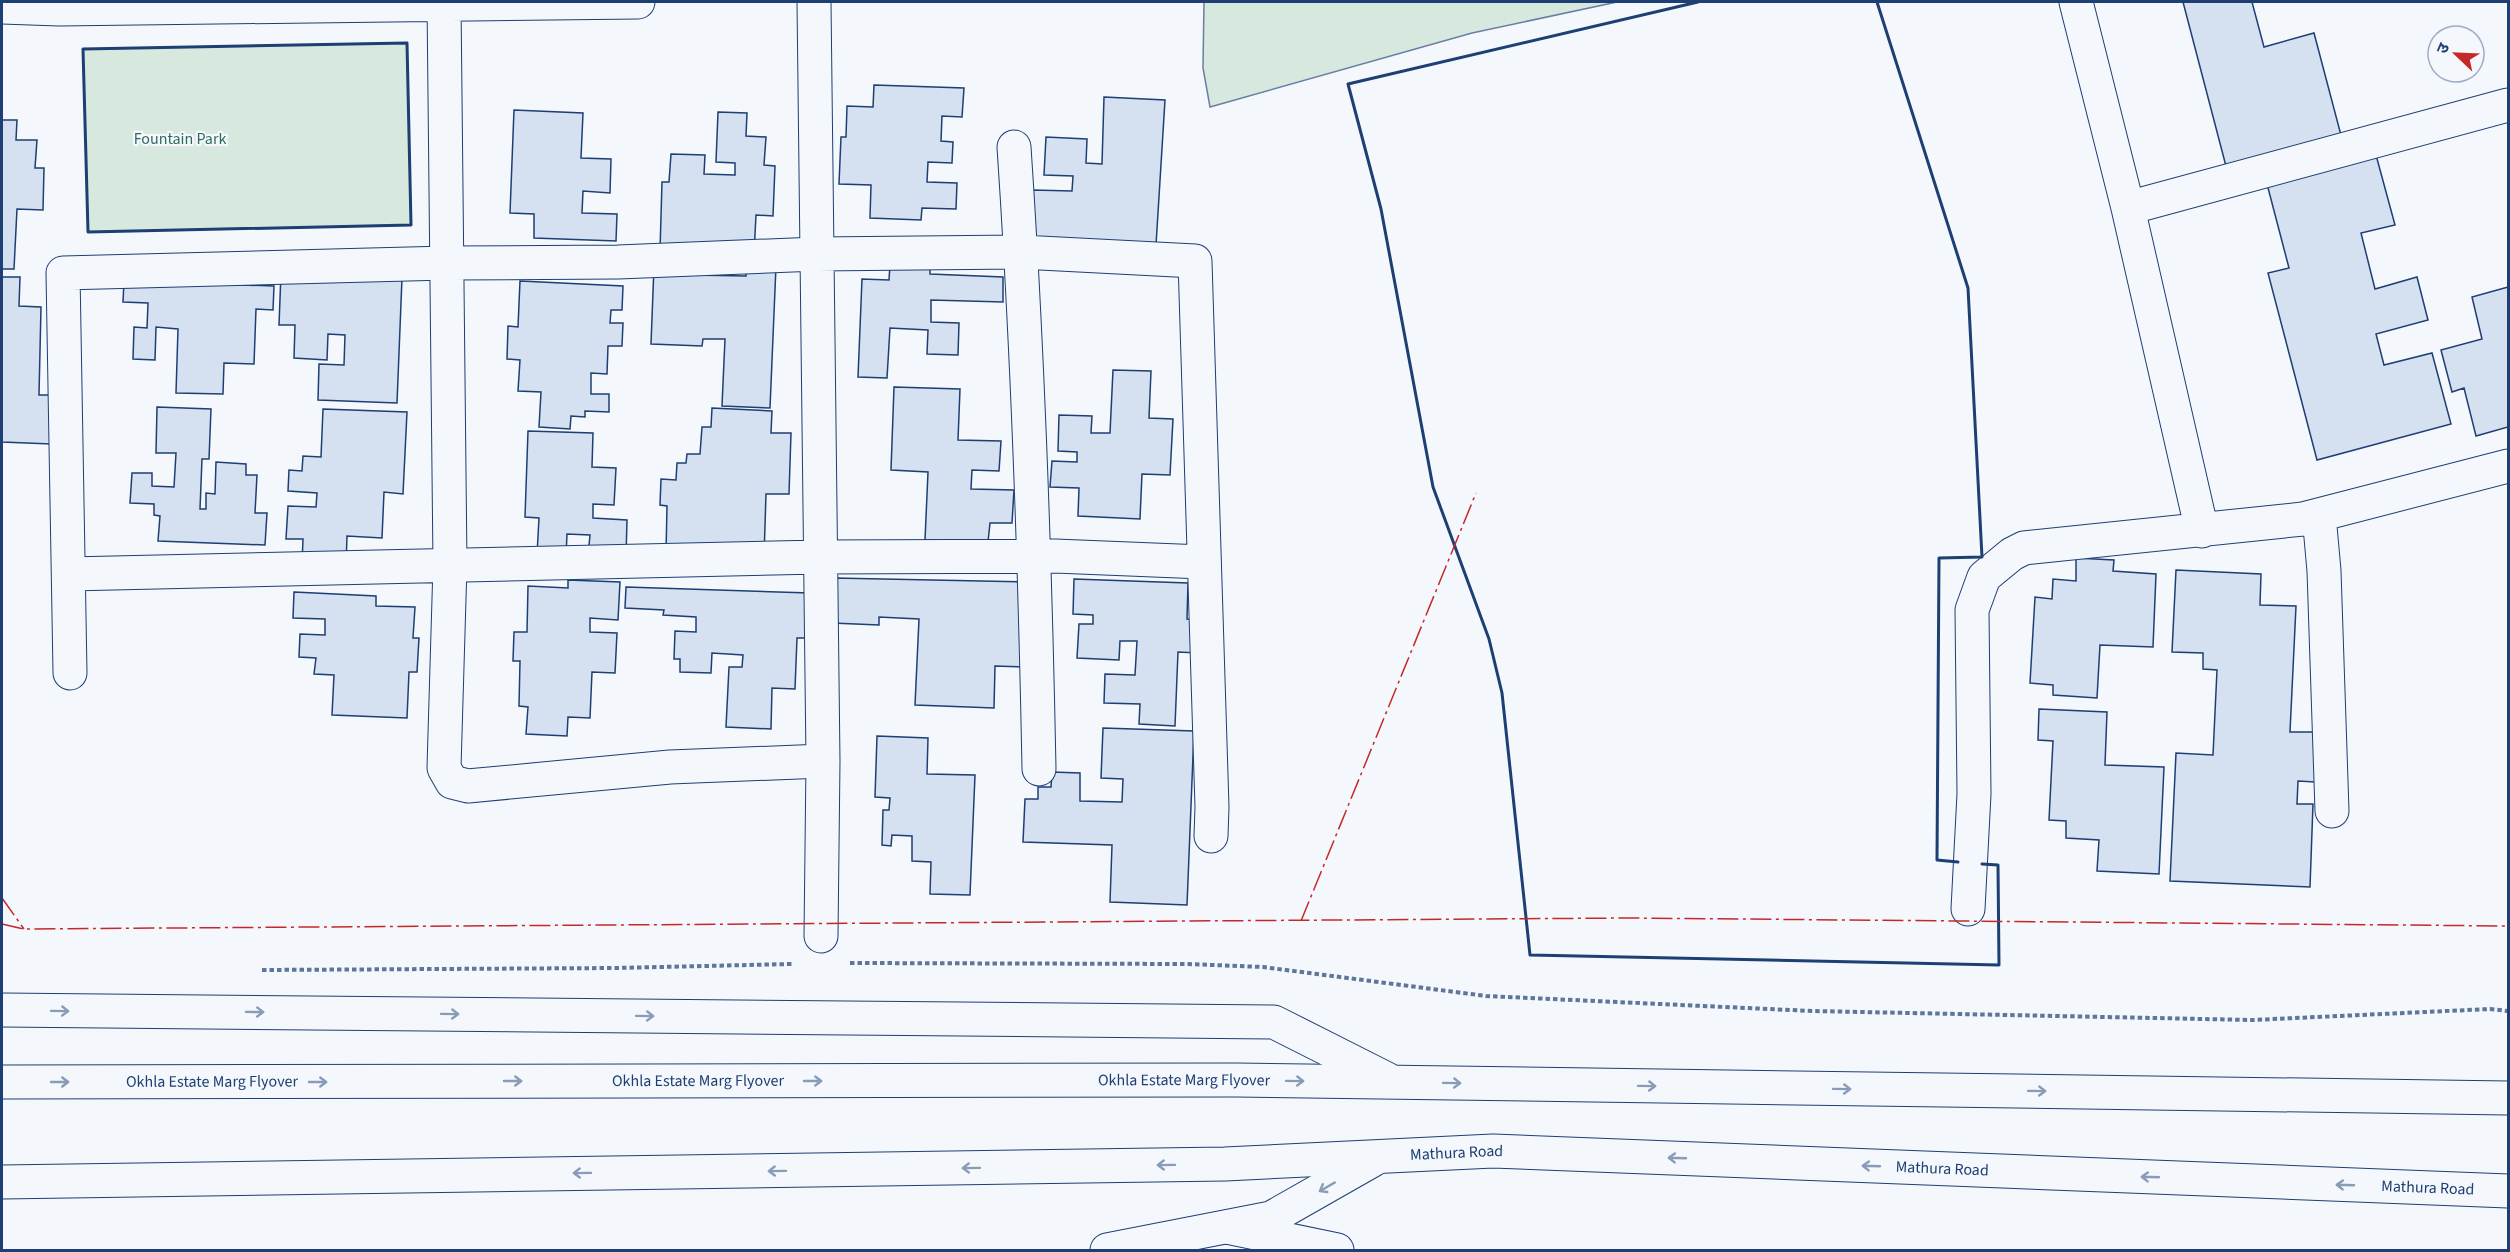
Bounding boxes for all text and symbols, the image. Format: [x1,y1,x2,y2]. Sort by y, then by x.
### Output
north arrow [2426,24,2486,84]
text: उ [2431,39,2455,57]
park label: Fountain Park [134,128,226,150]
one-way arrow [49,1005,69,1017]
one-way arrow [244,1006,264,1018]
one-way arrow [439,1008,459,1020]
one-way arrow [634,1010,654,1022]
street label: Okhla Estate Marg Flyover [1098,1069,1271,1091]
street label: Okhla Estate Marg Flyover [612,1070,785,1092]
street label: Okhla Estate Marg Flyover [126,1071,299,1093]
one-way arrow [502,1075,522,1087]
one-way arrow [802,1075,822,1087]
one-way arrow [1284,1075,1304,1087]
one-way arrow [49,1076,69,1088]
one-way arrow [307,1076,327,1088]
one-way arrow [1442,1077,1462,1089]
one-way arrow [1637,1080,1657,1092]
one-way arrow [1832,1083,1852,1094]
one-way arrow [2027,1085,2047,1097]
street label: Mathura Road [1410,1140,1504,1166]
one-way arrow [1667,1153,1687,1164]
street label: Mathura Road [1895,1156,1989,1182]
one-way arrow [1157,1159,1177,1171]
one-way arrow [1862,1160,1882,1172]
one-way arrow [962,1162,982,1174]
one-way arrow [767,1165,787,1176]
one-way arrow [572,1168,592,1179]
one-way arrow [2141,1171,2161,1182]
street label: Mathura Road [2381,1175,2475,1201]
one-way arrow [2336,1179,2356,1190]
one-way arrow [1318,1182,1336,1193]

